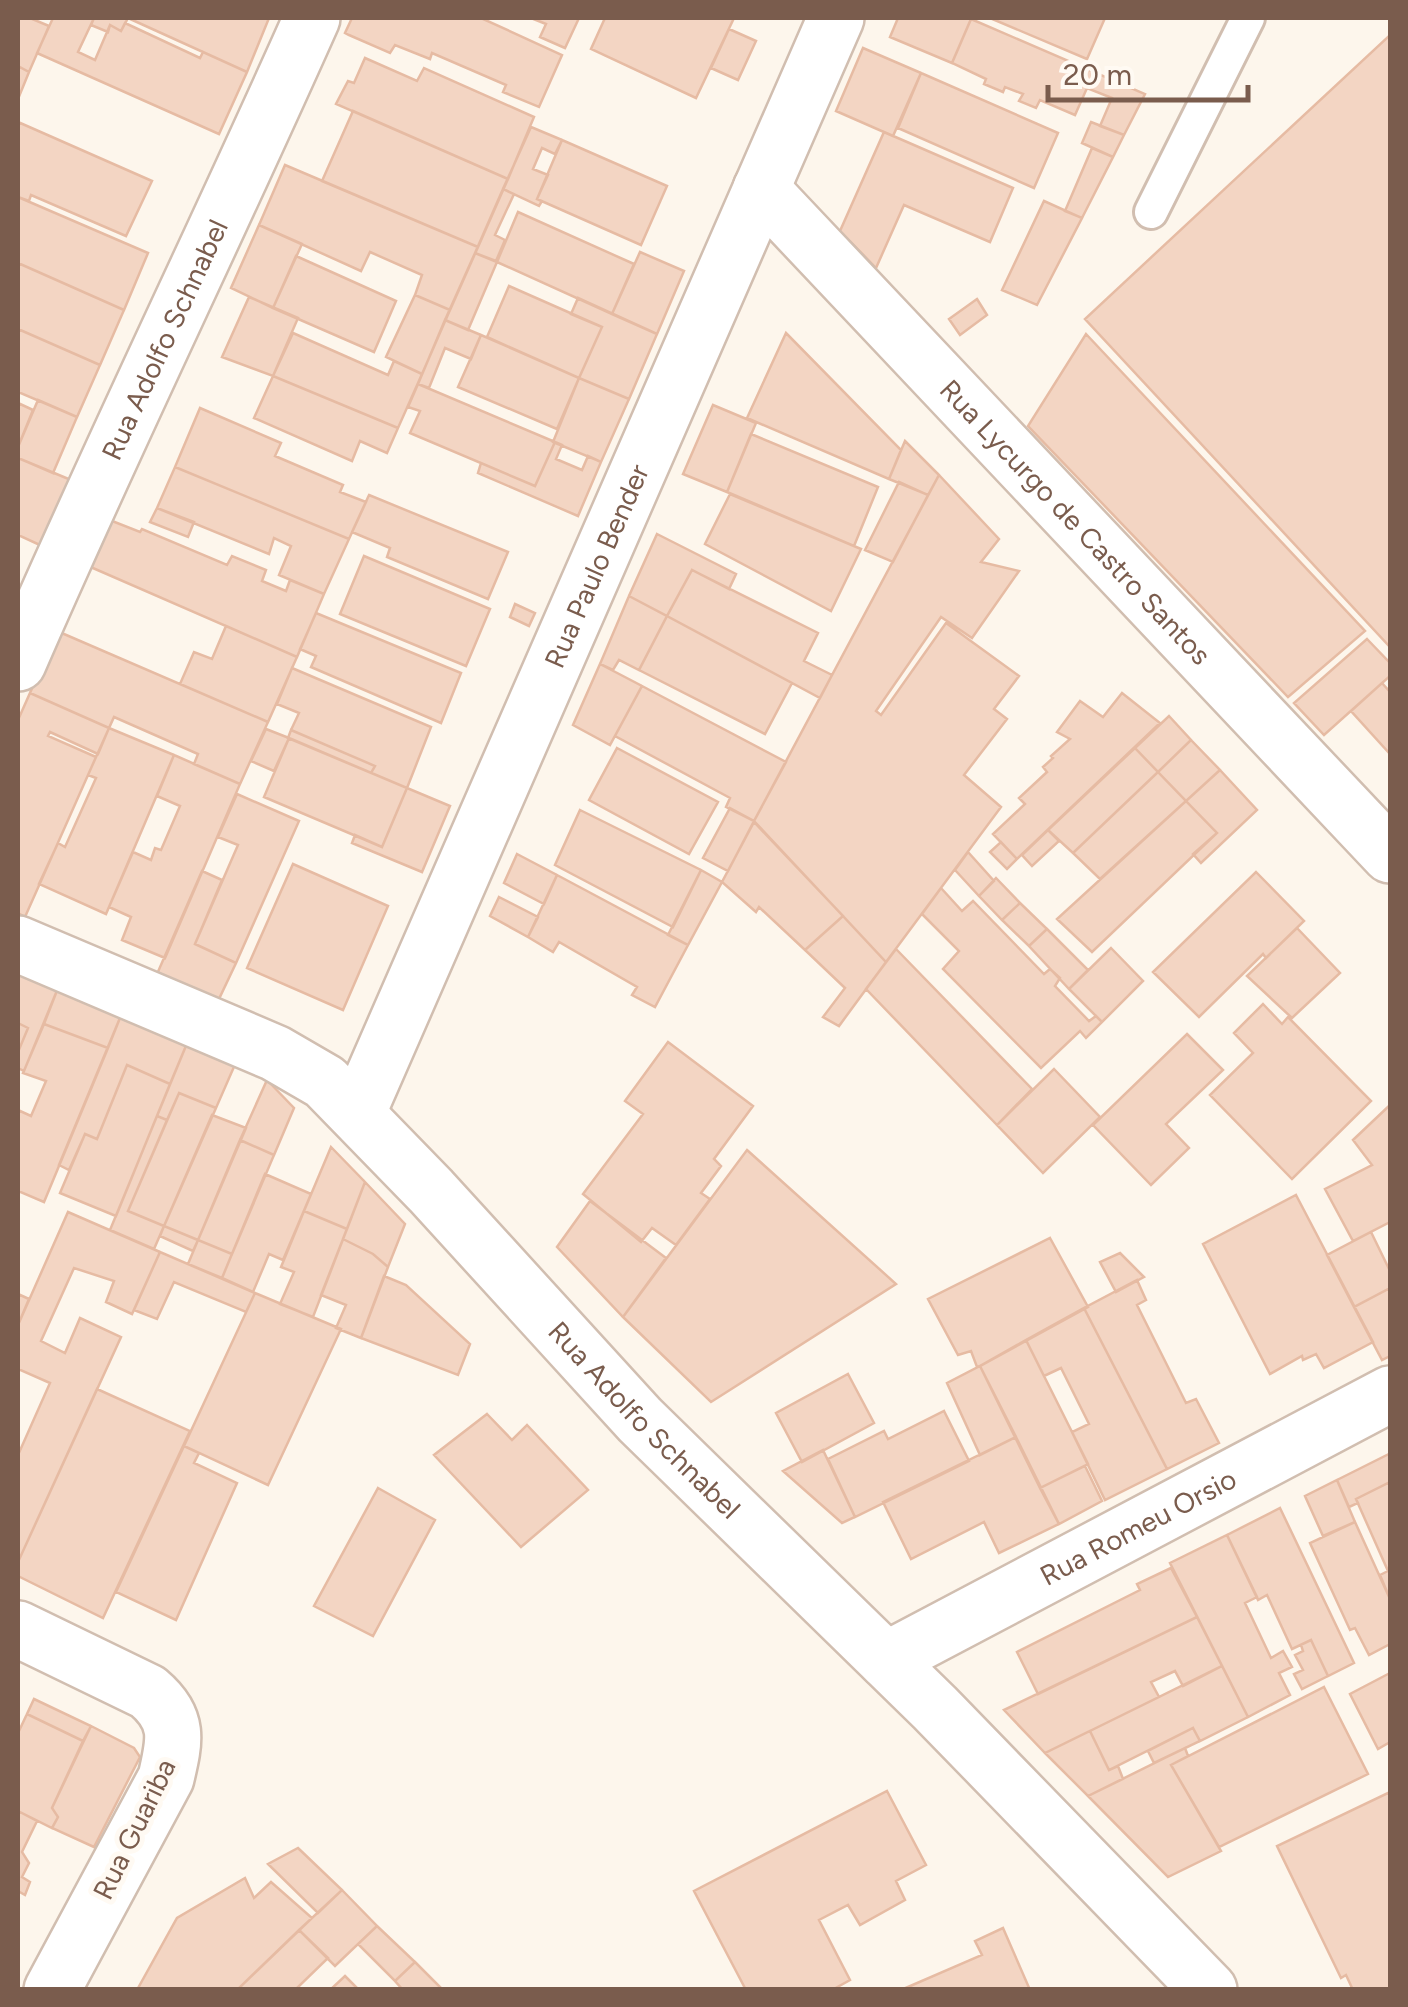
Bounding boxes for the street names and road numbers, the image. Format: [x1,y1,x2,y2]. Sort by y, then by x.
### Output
street label: Rua Adolfo Schnabel [94,214,235,465]
street label: Rua Lycurgo de Castro Santos [933,372,1218,672]
street label: Rua Paulo Bender [537,459,656,673]
street label: Rua Adolfo Schnabel [541,1314,747,1525]
street label: Rua Romeu Orsio [1034,1461,1242,1593]
street label: Rua Guariba [85,1753,183,1905]

